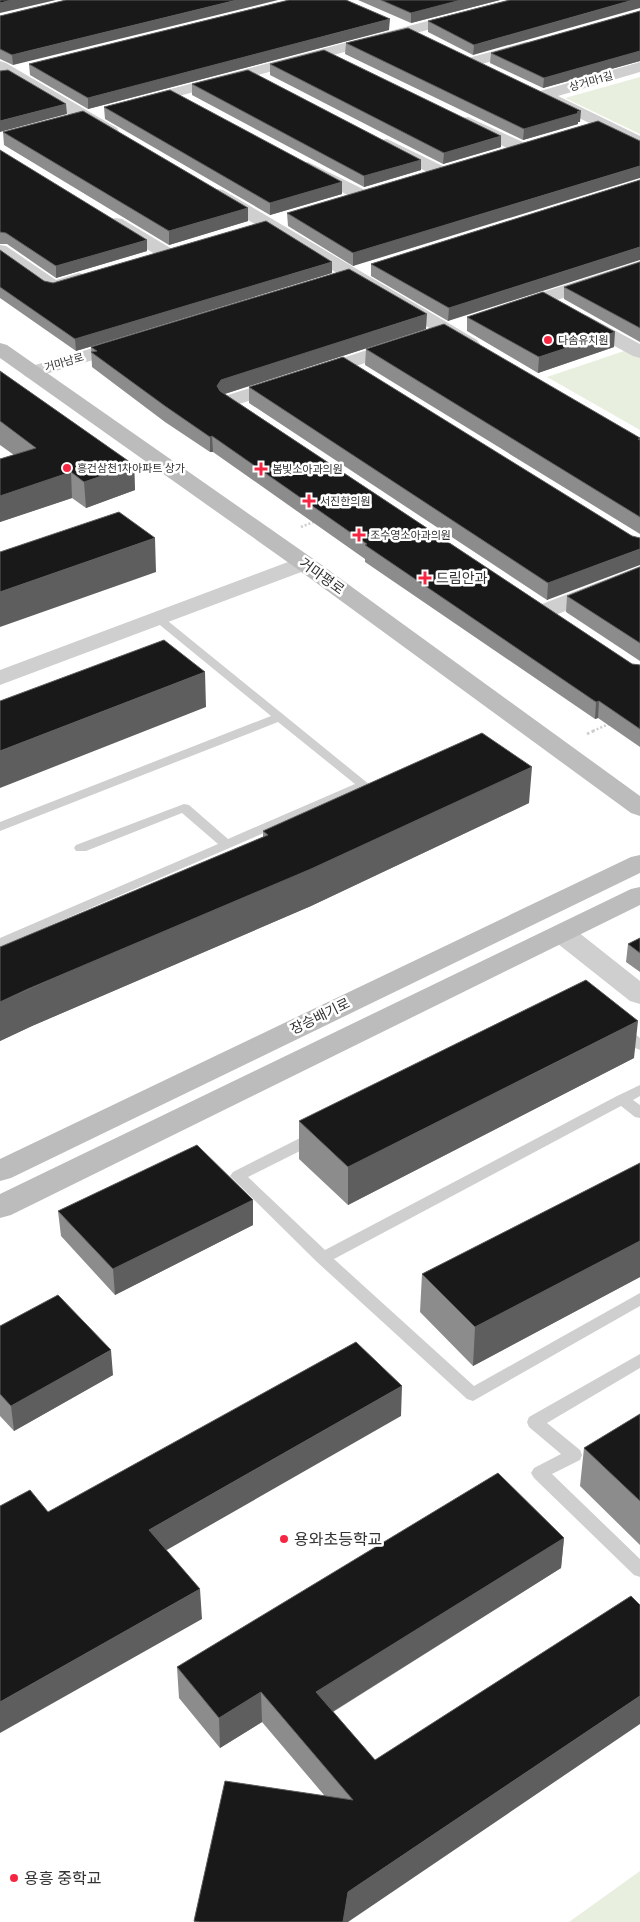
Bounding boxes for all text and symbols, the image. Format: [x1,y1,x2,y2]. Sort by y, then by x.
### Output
street label: 상거마1길 [568,69,614,94]
marker: 다솜유치원 [542,334,554,346]
place label: 다솜유치원 [558,334,609,347]
street label: 거마남로 [43,351,85,374]
marker: 흥건삼천1차아파트 상가 [61,462,73,474]
place label: 흥건삼천1차아파트 상가 [77,462,185,475]
marker: 봄빛소아과의원 [254,462,268,476]
place label: 봄빛소아과의원 [272,463,343,476]
marker: 서진한의원 [302,494,316,508]
place label: 서진한의원 [320,495,371,508]
marker: 조수영소아과의원 [352,528,366,542]
place label: 조수영소아과의원 [370,529,451,542]
street label: 거마평로 [296,554,348,598]
place label: 드림안과 [436,570,488,587]
marker: 드림안과 [418,571,432,585]
street label: 장승배기로 [288,995,353,1038]
place label: 용와초등학교 [294,1530,382,1549]
marker: 용와초등학교 [278,1533,290,1545]
place label: 용흥 중학교 [24,1869,101,1888]
marker: 용흥 중학교 [8,1872,20,1884]

